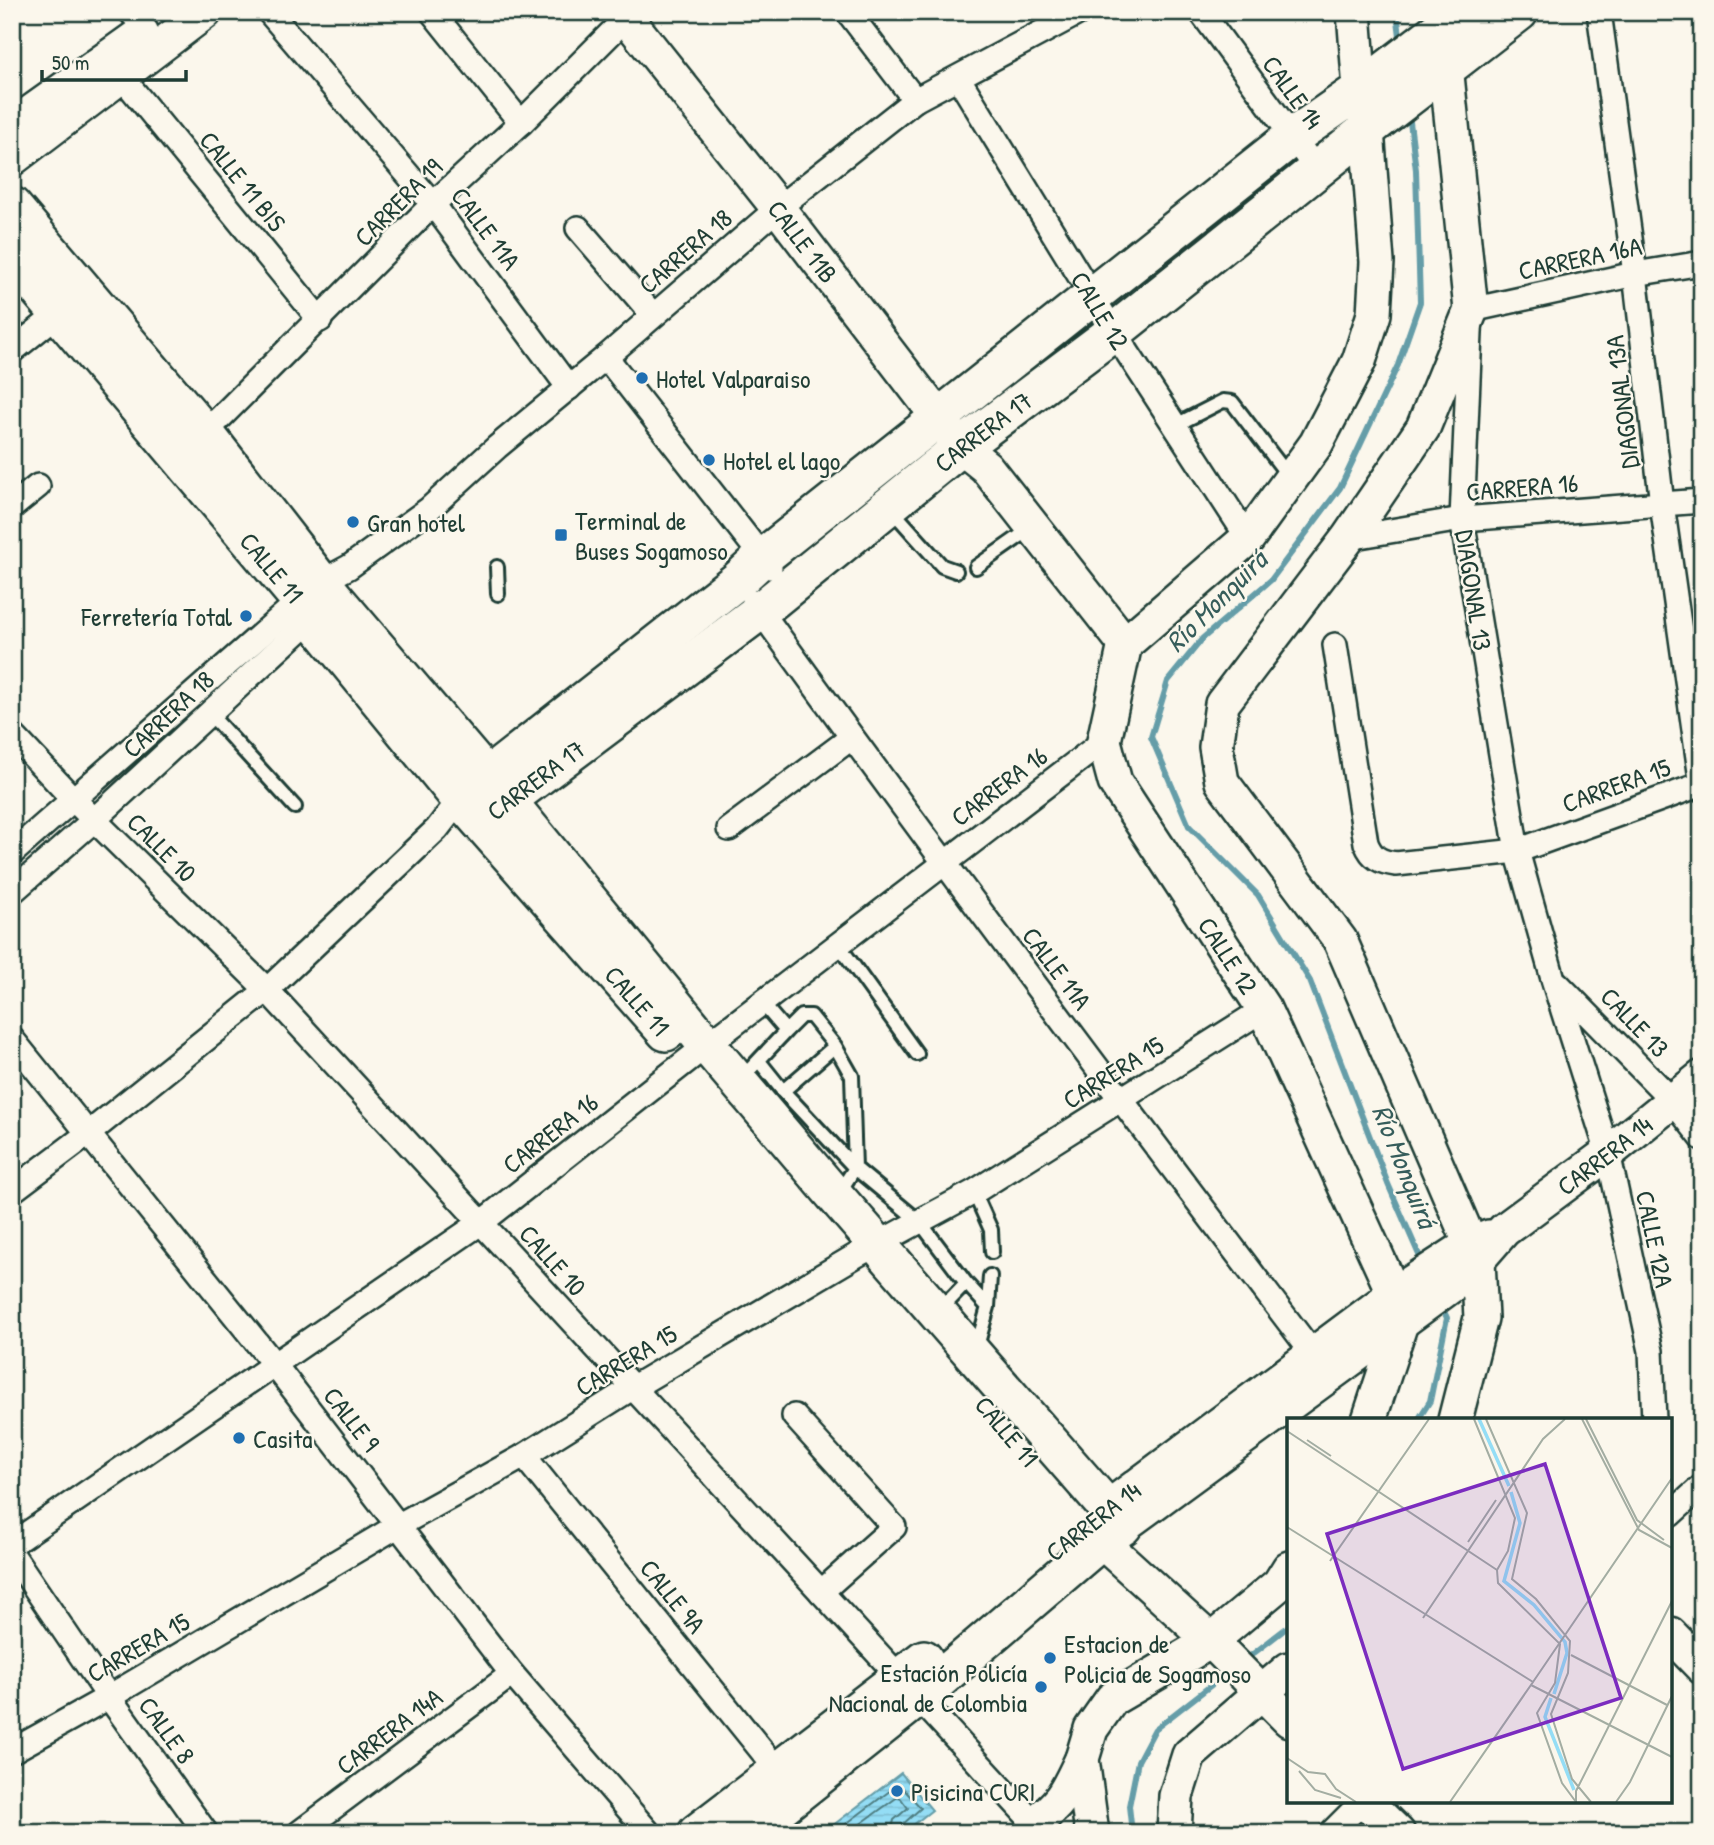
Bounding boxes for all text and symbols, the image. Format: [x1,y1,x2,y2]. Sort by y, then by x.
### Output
scale bar [42,38,186,82]
text: 50 m [52,48,89,77]
street label: CALLE 14 [1254,48,1332,136]
street label: CALLE 11 BIS [192,123,294,239]
street label: CARRERA 19 [346,150,450,254]
street label: CALLE 11A [443,179,529,277]
street label: CALLE 11B [760,192,846,290]
street label: CARRERA 18 [631,201,739,301]
street label: CARRERA 16A [1515,228,1645,288]
street label: CALLE 12 [1063,265,1138,356]
street label: DIAGONAL 13A [1596,333,1648,471]
place label: Hotel Valparaiso [656,361,810,396]
marker: Hotel Valparaiso [634,370,650,386]
street label: CARRERA 17 [926,382,1039,480]
place label: Hotel el lago [723,443,840,478]
marker: Hotel el lago [701,452,717,468]
street label: CARRERA 16 [1465,465,1579,509]
place label: Terminal de Buses Sogamoso [575,503,728,568]
place label: Gran hotel [367,505,465,540]
marker: Gran hotel [345,514,361,530]
street label: CALLE 11 [232,524,312,610]
marker: Terminal de Buses Sogamoso [553,527,569,543]
street label: DIAGONAL 13 [1447,527,1501,653]
water label: Río Monquirá [1157,540,1277,660]
place label: Ferretería Total [81,599,232,634]
marker: Ferretería Total [238,608,254,624]
street label: CARRERA 18 [115,663,221,765]
street label: CARRERA 17 [479,731,592,828]
street label: CARRERA 16 [944,738,1054,834]
street label: CARRERA 15 [1557,749,1675,821]
street label: CALLE 10 [120,805,204,889]
street label: CALLE 12 [1190,910,1267,1000]
street label: CALLE 11A [1014,919,1100,1017]
street label: CALLE 11 [597,958,678,1043]
street label: CALLE 13 [1593,979,1677,1065]
street label: CARRERA 15 [1056,1027,1170,1117]
street label: CARRERA 16 [495,1085,605,1181]
water label: Río Monquirá [1363,1099,1448,1236]
street label: CARRERA 14 [1549,1107,1659,1203]
street label: CALLE 12A [1628,1187,1682,1291]
street label: CALLE 10 [512,1217,594,1303]
street label: CARRERA 15 [569,1316,683,1404]
street label: CALLE 9 [316,1379,388,1459]
street label: CALLE 11 [967,1388,1047,1474]
inset map [1287,1418,1672,1803]
place label: Casita [253,1421,312,1456]
marker: Casita [231,1430,247,1446]
street label: CARRERA 14 [1038,1473,1148,1569]
street label: CALLE 9A [632,1552,714,1641]
street label: CARRERA 15 [80,1604,196,1690]
place label: Estacion de Policia de Sogamoso [1064,1626,1251,1691]
marker: Estacion de Policia de Sogamoso [1042,1650,1058,1666]
place label: Estación Policía Nacional de Colombia [829,1655,1027,1720]
street label: CARRERA 14A [329,1679,449,1782]
marker: Estación Policía Nacional de Colombia [1033,1679,1049,1695]
street label: CALLE 8 [131,1689,203,1771]
place label: Pisicina CURI [911,1774,1035,1809]
marker: Pisicina CURI [889,1783,905,1799]

